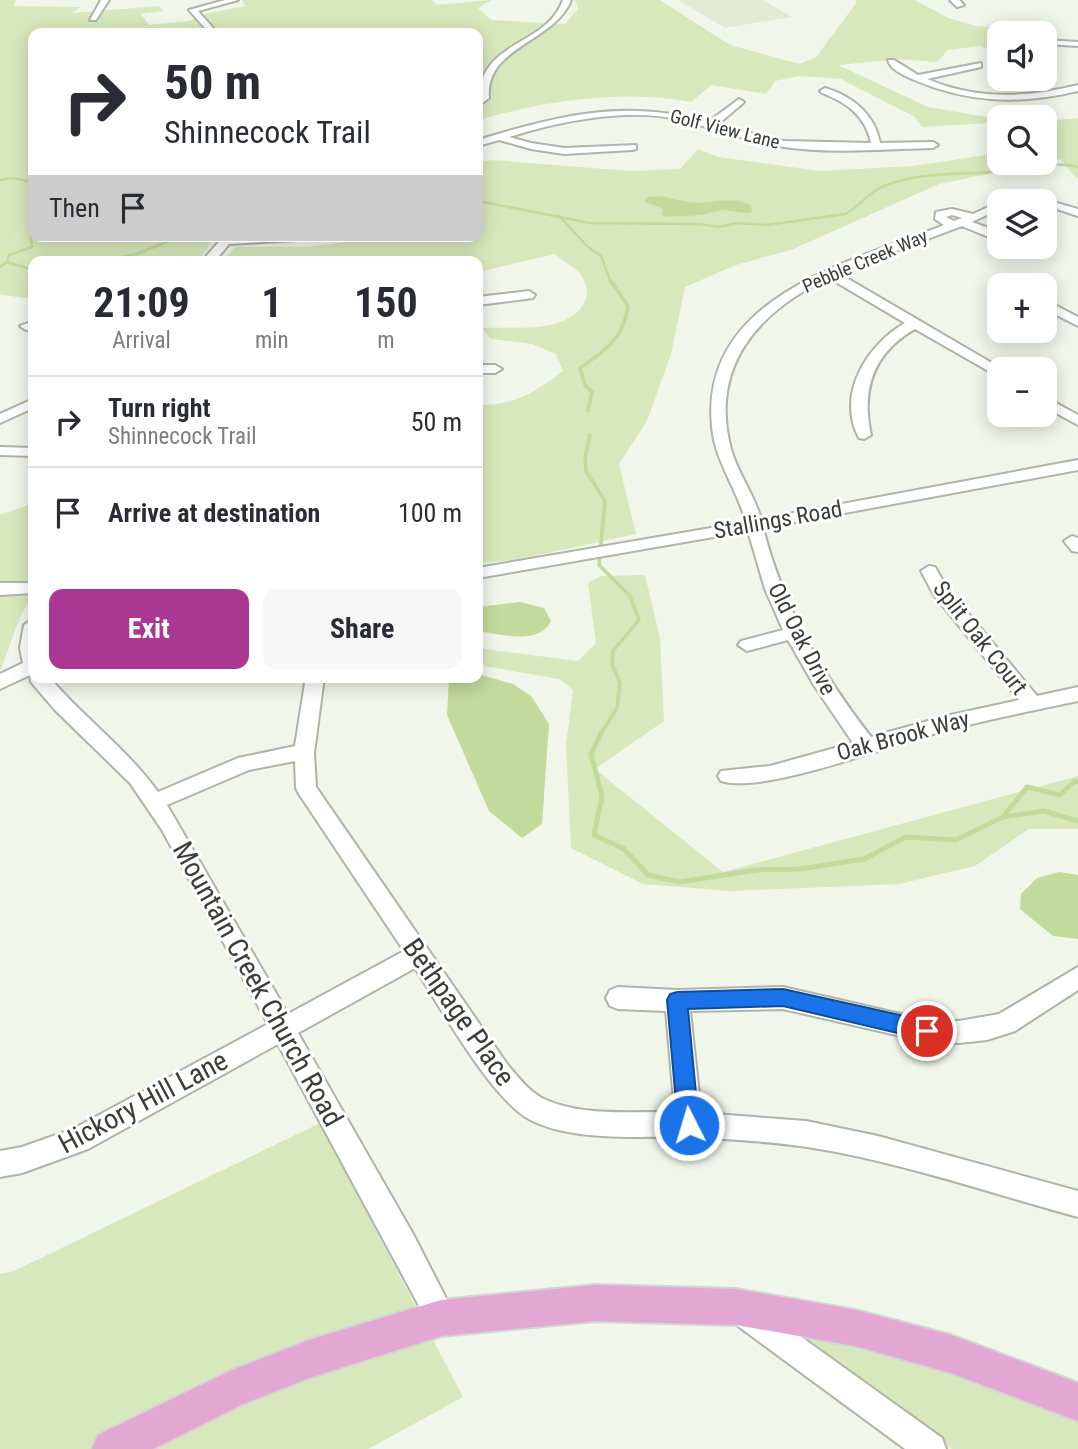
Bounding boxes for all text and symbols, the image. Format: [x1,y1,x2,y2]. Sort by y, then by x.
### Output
map controls [987,21,1057,427]
button: sound [987,21,1057,91]
text: 50 m [164,54,261,111]
icon: right [49,56,140,147]
street label: Golf View Lane [668,104,782,154]
button: search [987,105,1057,175]
text: Shinnecock Trail [164,113,371,151]
icon: arrive [114,189,152,227]
button: layers [987,189,1057,259]
text: Then [49,193,100,223]
street label: Pebble Creek Way [799,224,931,298]
button: + [987,273,1057,343]
text: 21:09 [93,278,190,327]
text: 1 [261,278,282,327]
text: 150 [354,278,418,327]
text: Arrival [112,327,171,354]
text: min [255,327,289,354]
text: m [377,327,394,354]
button: − [987,357,1057,427]
text: Turn right [108,393,210,423]
icon: right [49,403,87,441]
text: 50 m [411,407,462,437]
text: Shinnecock Trail [108,423,257,450]
icon: arrive [49,494,87,532]
street label: Stallings Road [712,495,844,545]
text: Arrive at destination [108,498,320,528]
text: 100 m [398,498,462,528]
street label: Split Oak Court [927,576,1033,700]
street label: Old Oak Drive [762,578,842,700]
button: Exit [49,589,249,669]
button: Share [263,589,462,669]
street label: Oak Brook Way [834,705,973,767]
street label: Mountain Creek Church Road [166,836,350,1132]
street label: Bethpage Place [396,932,522,1092]
pin [897,1001,957,1061]
icon: arrive [908,1012,946,1050]
street label: Hickory Hill Lane [53,1044,233,1160]
position arrow [652,1088,726,1162]

